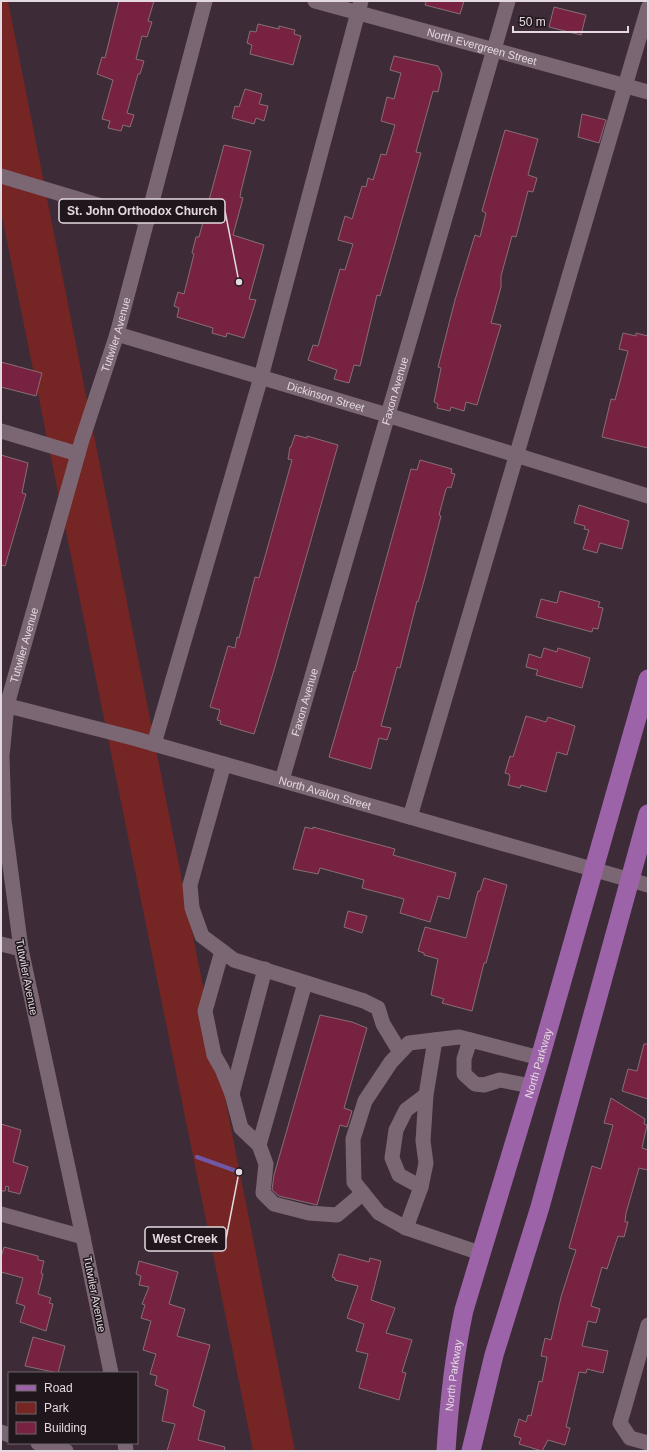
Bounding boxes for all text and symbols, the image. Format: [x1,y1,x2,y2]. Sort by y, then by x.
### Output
scale bar [513,8,628,34]
text: 50 m [519,15,546,29]
street label: North Evergreen Street [426,26,538,67]
callout: St. John Orthodox Church [59,199,225,223]
text: St. John Orthodox Church [67,204,217,218]
street label: Tutwiler Avenue [99,296,133,374]
street label: Faxon Avenue [379,356,410,426]
street label: Dickinson Street [286,379,366,414]
street label: Tutwiler Avenue [8,606,40,684]
street label: Faxon Avenue [289,667,320,738]
street label: North Avalon Street [278,774,372,812]
street label: Tutwiler Avenue [14,938,40,1016]
street label: North Parkway [522,1026,554,1100]
callout: West Creek [145,1227,226,1251]
text: West Creek [152,1232,218,1246]
street label: Tutwiler Avenue [82,1255,108,1333]
street label: North Parkway [443,1338,464,1412]
legend [8,1372,138,1444]
text: Road [44,1381,73,1395]
text: Park [44,1401,70,1415]
text: Building [44,1421,87,1435]

